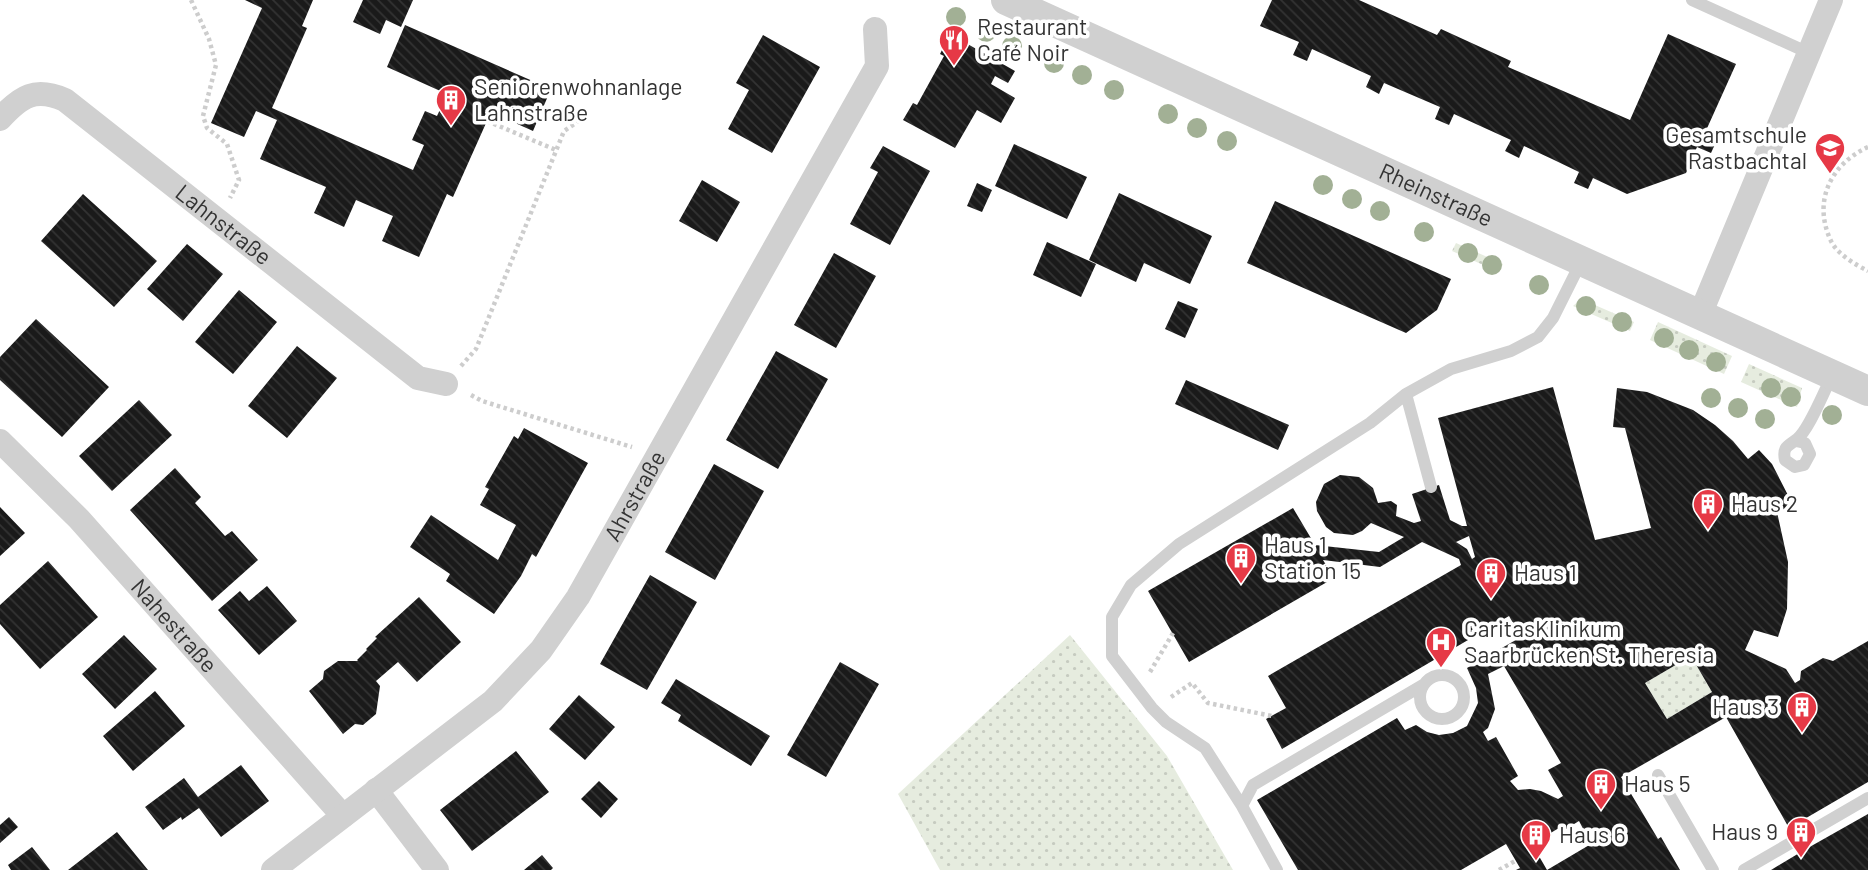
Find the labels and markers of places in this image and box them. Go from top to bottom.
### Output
place label: Restaurant Café Noir [977,12,1087,66]
restaurant icon: Restaurant Café Noir [937,23,971,67]
place label: Seniorenwohnanlage Lahnstraße [474,72,682,126]
building icon: Seniorenwohnanlage Lahnstraße [434,83,468,127]
place label: Gesamtschule Rastbachtal [1665,120,1807,174]
school or university icon: Gesamtschule Rastbachtal [1813,131,1847,175]
building icon: Haus 2 [1691,487,1725,531]
place label: Haus 2 [1731,489,1798,517]
place label: Haus 1 Station 15 [1264,530,1361,584]
building icon: Haus 1 Station 15 [1224,541,1258,585]
building icon: Haus 1 [1474,556,1508,600]
place label: Haus 1 [1514,558,1577,586]
place label: CaritasKlinikum Saarbrücken St. Theresia [1464,614,1714,668]
hospital icon: CaritasKlinikum Saarbrücken St. Theresia [1424,625,1458,669]
building icon: Haus 3 [1785,690,1819,734]
place label: Haus 3 [1712,692,1779,720]
building icon: Haus 5 [1584,767,1618,811]
place label: Haus 5 [1624,769,1691,797]
building icon: Haus 9 [1784,815,1818,859]
place label: Haus 9 [1711,817,1778,845]
building icon: Haus 6 [1519,818,1553,862]
place label: Haus 6 [1559,820,1626,848]

